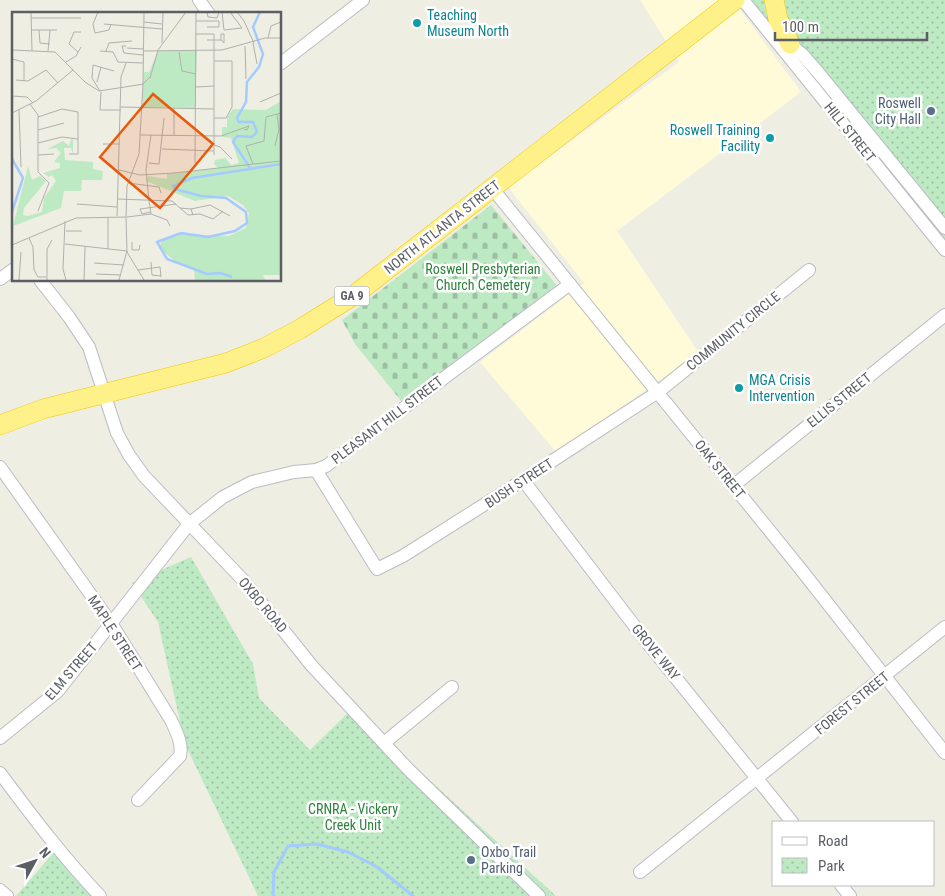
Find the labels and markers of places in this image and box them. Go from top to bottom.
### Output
place label: Teaching Museum North [427,7,509,39]
marker: Teaching Museum North [411,17,423,29]
place label: Roswell City Hall [875,95,921,127]
marker: Roswell City Hall [925,105,937,117]
place label: Roswell Training Facility [670,122,760,154]
marker: Roswell Training Facility [764,132,776,144]
place label: MGA Crisis Intervention [749,372,815,404]
marker: MGA Crisis Intervention [733,382,745,394]
place label: Oxbo Trail Parking [481,844,536,876]
marker: Oxbo Trail Parking [465,854,477,866]

